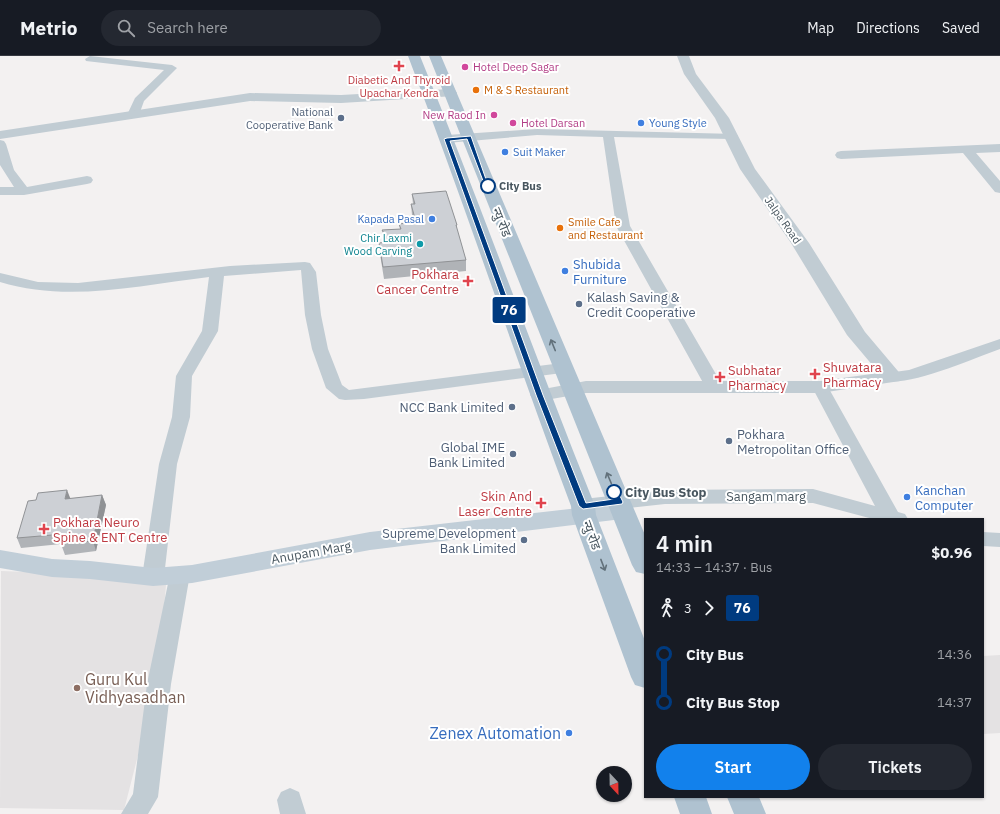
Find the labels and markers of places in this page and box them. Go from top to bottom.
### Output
marker: Diabetic And Thyroid Upachar Kendra [393,60,405,72]
place label: Hotel Deep Sagar [473,60,559,74]
marker: Hotel Deep Sagar [460,62,470,72]
place label: Diabetic And Thyroid Upachar Kendra [348,73,450,100]
place label: M & S Restaurant [484,83,569,97]
marker: M & S Restaurant [471,85,481,95]
place label: National Cooperative Bank [246,105,333,132]
place label: New Raod In [423,108,486,122]
marker: New Raod In [489,110,499,120]
marker: National Cooperative Bank [336,113,346,123]
place label: Hotel Darsan [521,116,585,130]
place label: Young Style [649,116,707,130]
marker: Hotel Darsan [508,118,518,128]
marker: Young Style [636,118,646,128]
place label: Suit Maker [513,145,565,159]
marker: Suit Maker [500,147,510,157]
marker: City Bus [480,178,496,194]
place label: City Bus [499,179,542,193]
place label: Kapada Pasal [358,212,424,226]
marker: Kapada Pasal [427,214,437,224]
place label: Smile Cafe and Restaurant [568,215,643,242]
marker: Smile Cafe and Restaurant [555,223,565,233]
place label: Chir Laxmi Wood Carving [344,231,412,258]
marker: Chir Laxmi Wood Carving [415,239,425,249]
place label: Shubida Furniture [573,256,627,288]
place label: Pokhara Cancer Centre [376,266,459,298]
marker: Shubida Furniture [560,266,570,276]
marker: Pokhara Cancer Centre [462,275,474,287]
place label: Kalash Saving & Credit Cooperative [587,289,696,321]
marker: Kalash Saving & Credit Cooperative [574,299,584,309]
place label: Shuvatara Pharmacy [823,359,882,391]
place label: Subhatar Pharmacy [728,362,787,394]
marker: Shuvatara Pharmacy [810,369,820,379]
marker: Subhatar Pharmacy [715,372,725,382]
place label: NCC Bank Limited [399,399,504,416]
marker: NCC Bank Limited [507,402,517,412]
place label: Pokhara Metropolitan Office [737,426,849,458]
marker: Pokhara Metropolitan Office [724,436,734,446]
place label: Global IME Bank Limited [429,439,505,471]
marker: Global IME Bank Limited [508,449,518,459]
place label: Kanchan Computer [915,482,973,514]
marker: City Bus Stop [606,484,622,500]
place label: City Bus Stop [625,484,707,501]
place label: Skin And Laser Centre [458,488,532,520]
marker: Kanchan Computer [902,492,912,502]
marker: Skin And Laser Centre [535,497,547,509]
place label: Pokhara Neuro Spine & ENT Centre [53,514,167,546]
marker: Pokhara Neuro Spine & ENT Centre [38,523,50,535]
place label: Supreme Development Bank Limited [382,525,516,557]
marker: Supreme Development Bank Limited [519,535,529,545]
place label: Guru Kul Vidhyasadhan [85,669,186,707]
marker: Guru Kul Vidhyasadhan [72,683,82,693]
place label: Zenex Automation [429,723,561,743]
marker: Zenex Automation [564,728,574,738]

